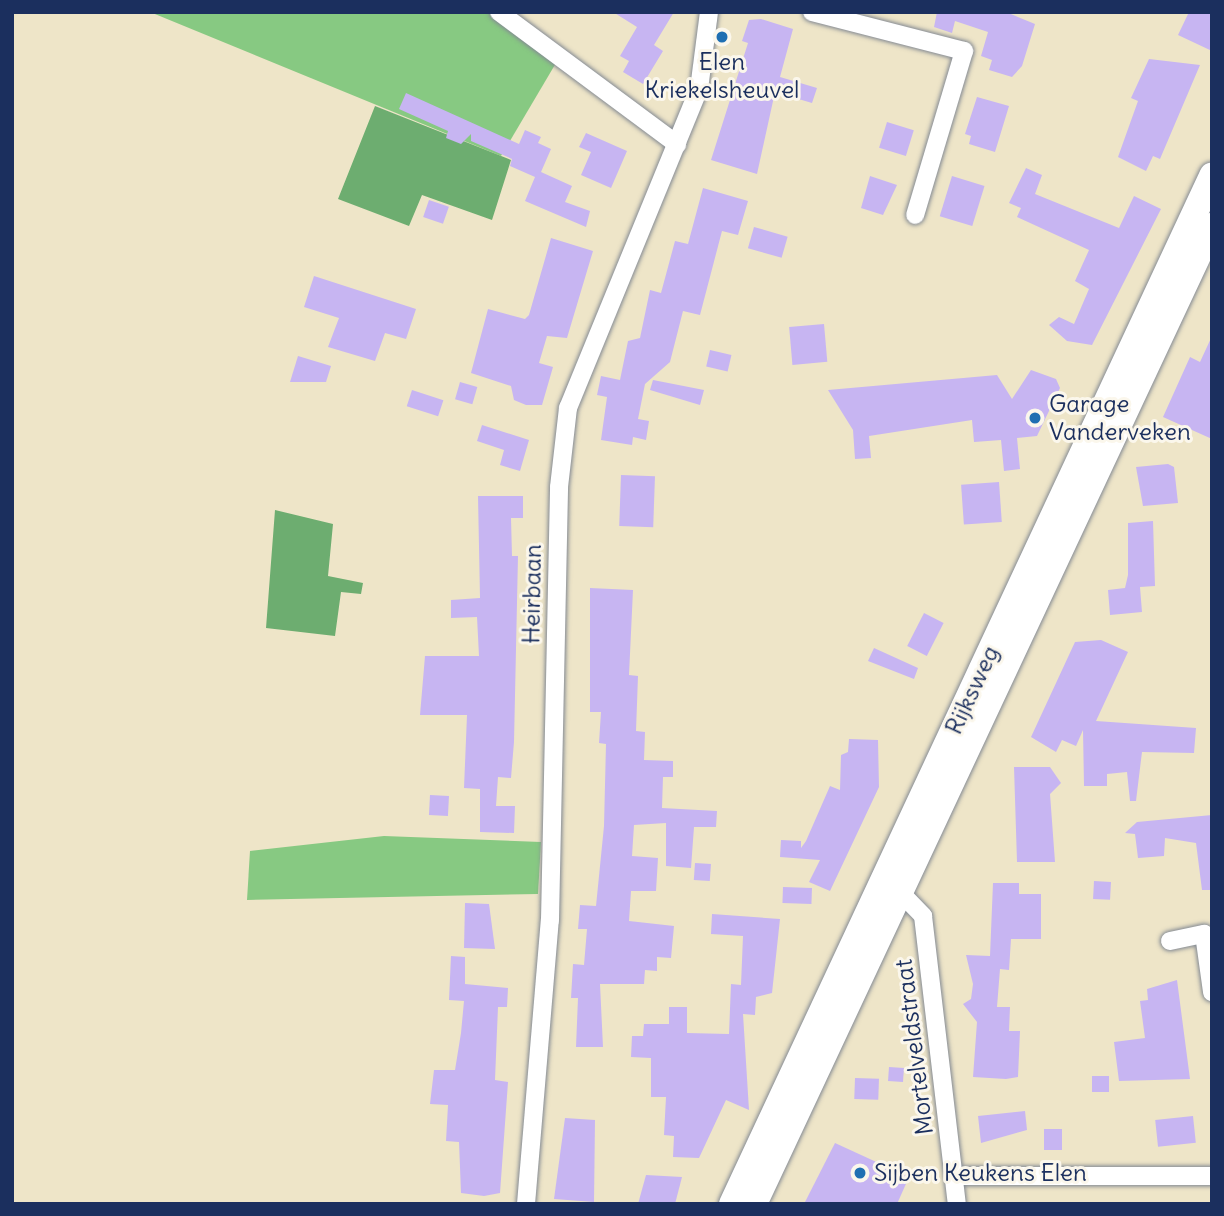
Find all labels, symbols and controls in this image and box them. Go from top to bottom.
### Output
marker: Elen Kriekelsheuvel [714,29,730,45]
place label: Elen Kriekelsheuvel [645,48,799,104]
place label: Garage Vanderveken [1049,390,1191,446]
marker: Garage Vanderveken [1027,410,1043,426]
street label: Heirbaan [517,544,547,644]
street label: Rijksweg [939,641,1005,739]
street label: Mortelveldstraat [889,958,939,1136]
place label: Sijben Keukens Elen [874,1159,1087,1187]
marker: Sijben Keukens Elen [852,1165,868,1181]

